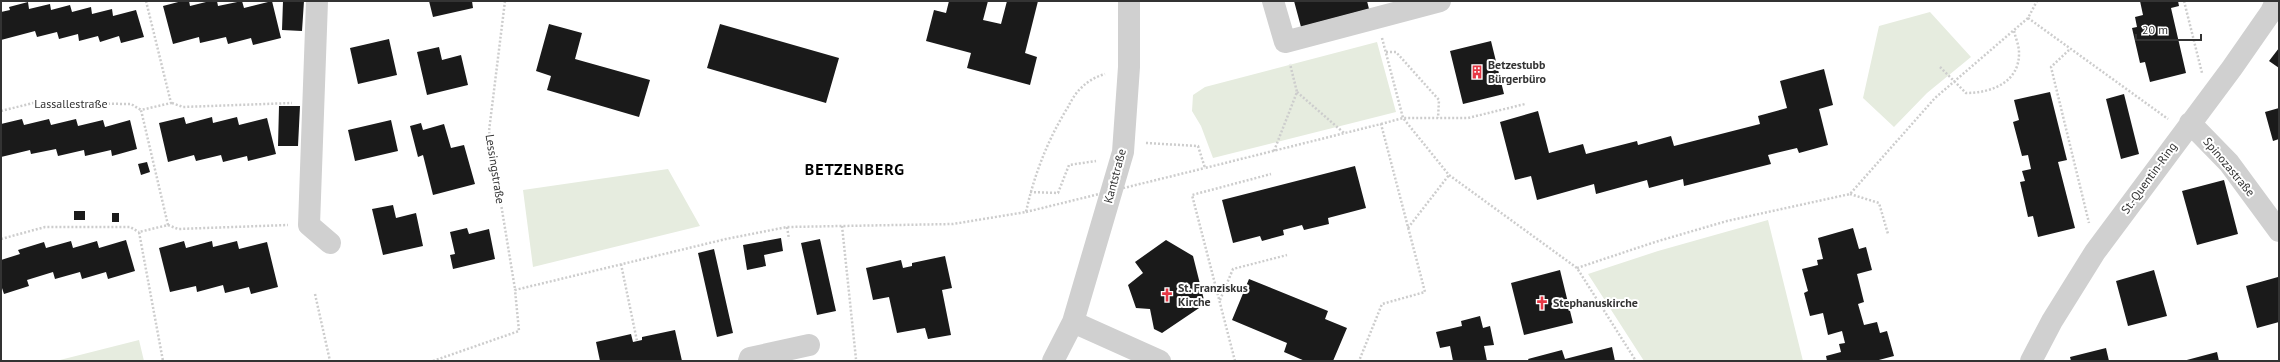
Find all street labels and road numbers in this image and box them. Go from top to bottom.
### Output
street label: Lassallestraße [34,96,108,111]
street label: Lessingstraße [483,133,508,205]
street label: Spinozastraße [2200,134,2258,199]
street label: St.-Quentin-Ring [2118,139,2180,216]
street label: Kantstraße [1100,147,1129,205]

